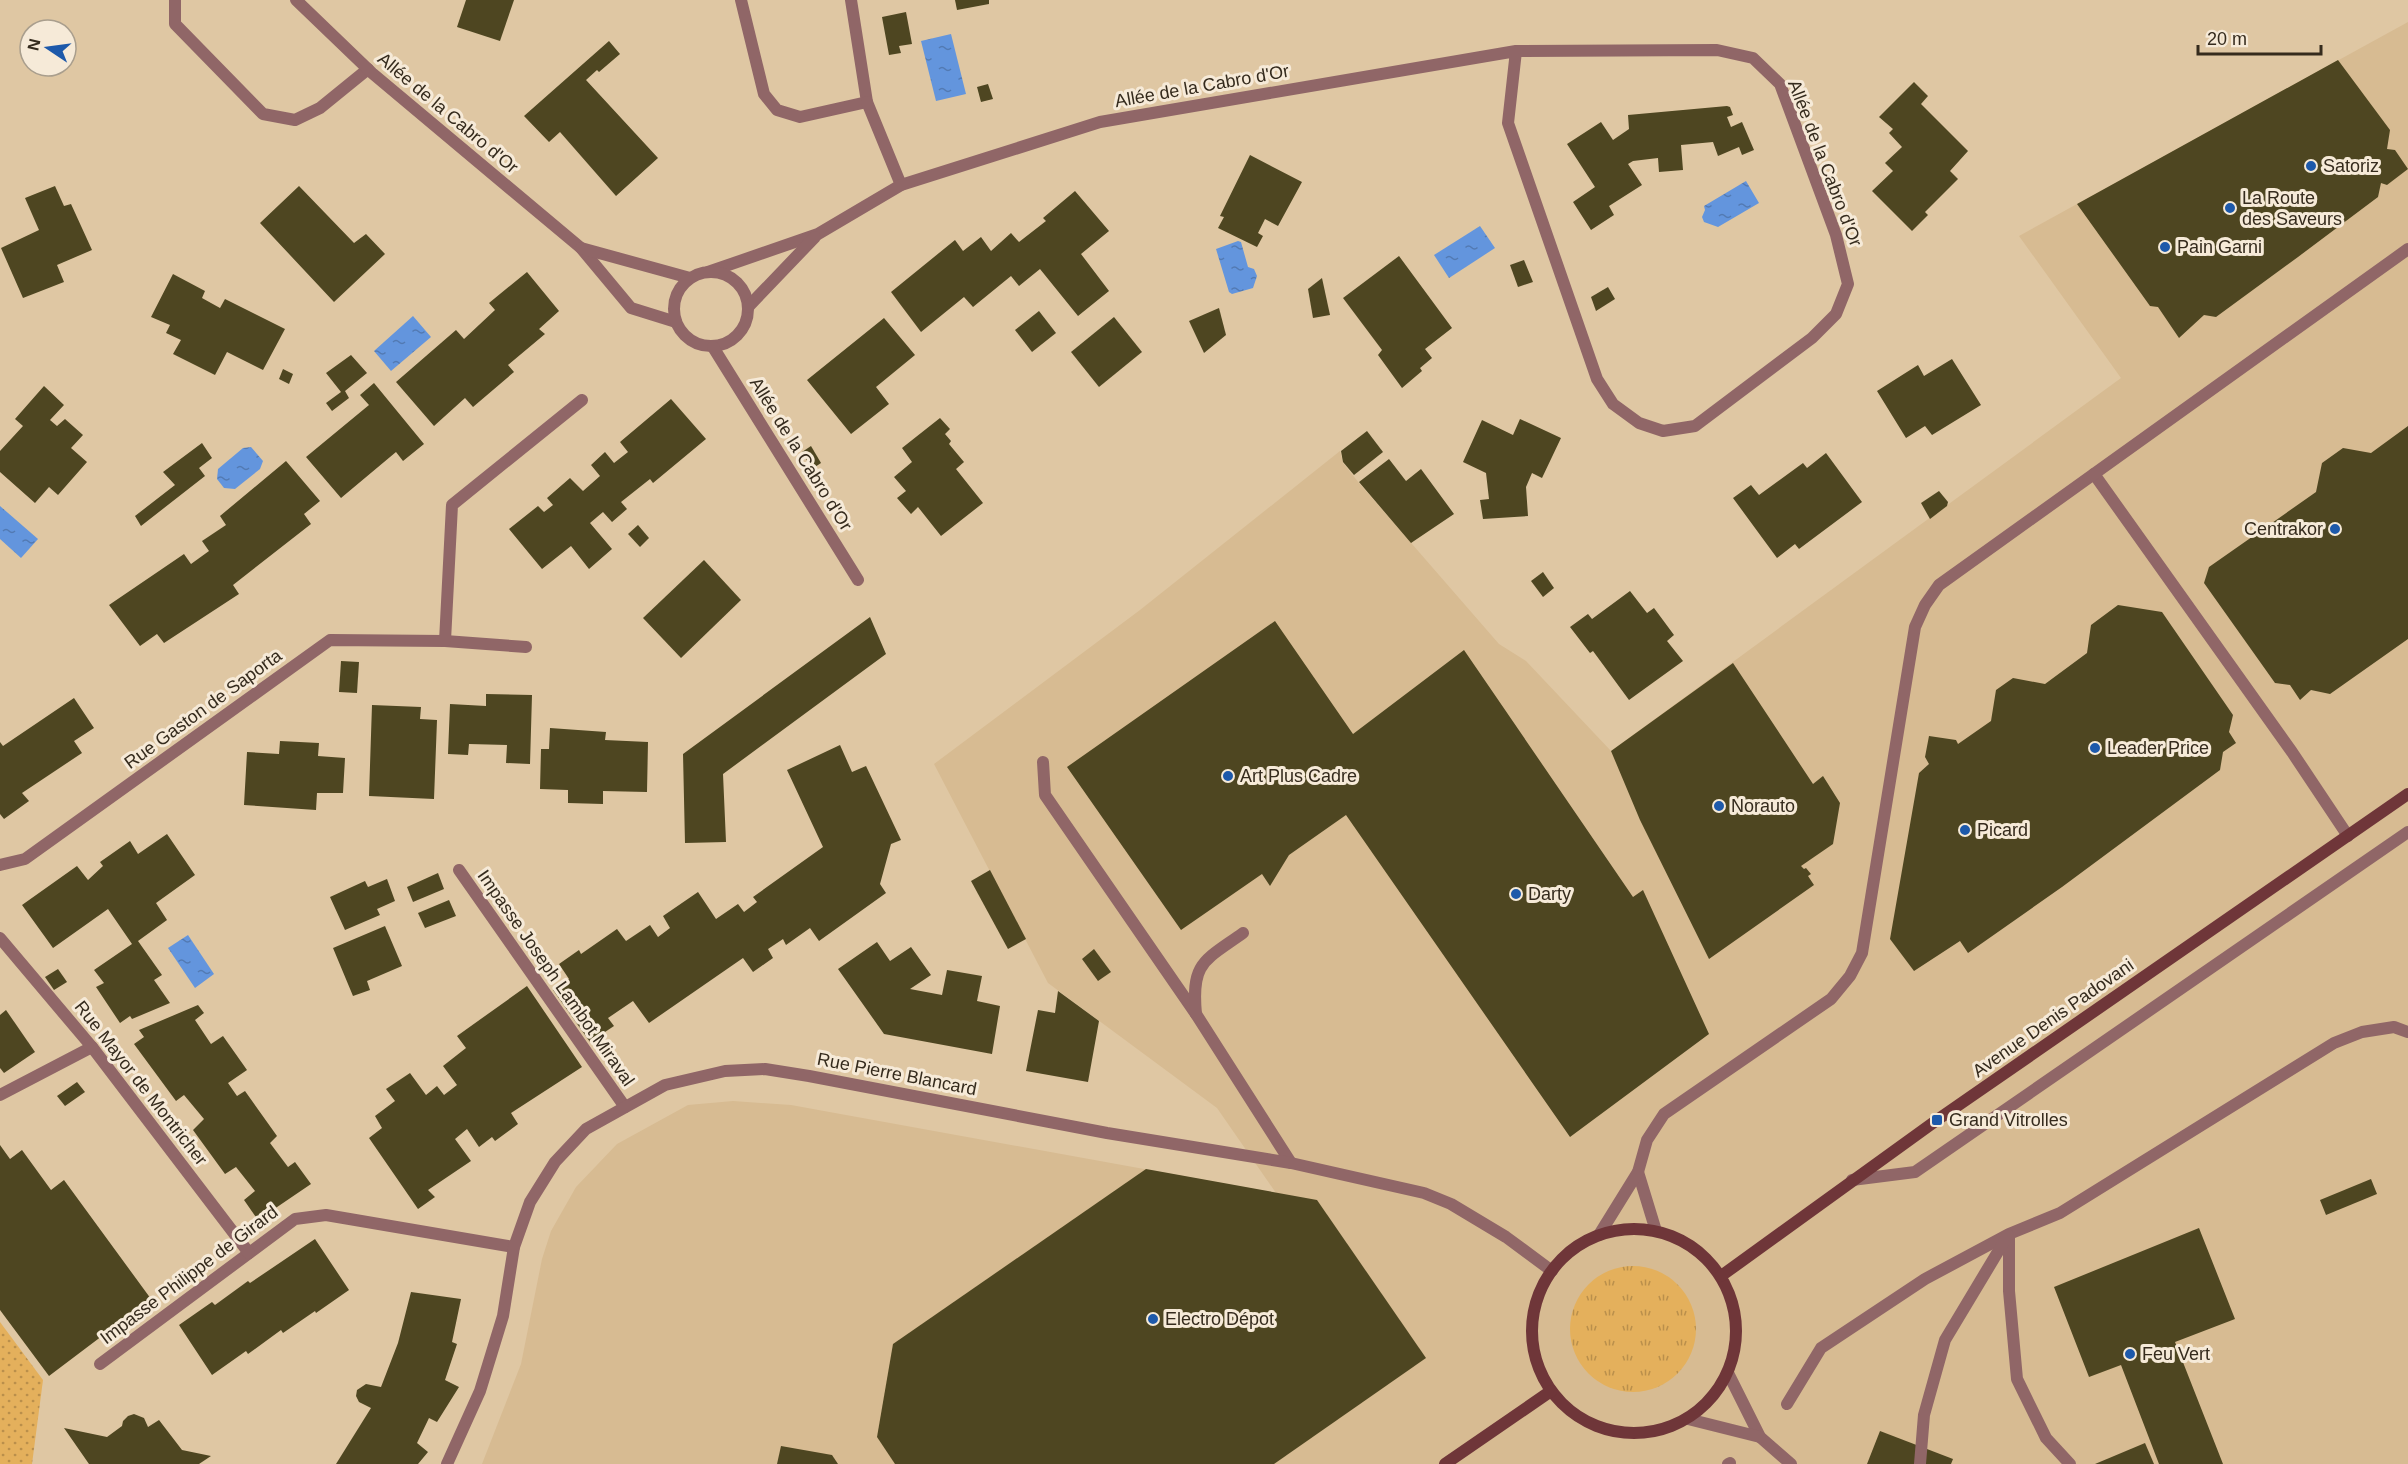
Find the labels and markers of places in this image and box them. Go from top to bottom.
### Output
place label: Satoriz [2323,156,2379,176]
marker: Satoriz [2304,159,2318,173]
place label: La Route des Saveurs [2242,188,2342,229]
marker: La Route des Saveurs [2223,201,2237,215]
place label: Pain Garni [2177,237,2262,257]
marker: Pain Garni [2158,240,2172,254]
place label: Centrakor [2244,519,2323,539]
marker: Centrakor [2328,522,2342,536]
place label: Leader Price [2107,738,2209,758]
marker: Leader Price [2088,741,2102,755]
place label: Art Plus Cadre [1240,766,1357,786]
marker: Art Plus Cadre [1221,769,1235,783]
place label: Norauto [1731,796,1795,816]
marker: Norauto [1712,799,1726,813]
place label: Picard [1977,820,2028,840]
marker: Picard [1958,823,1972,837]
place label: Darty [1528,884,1571,904]
marker: Darty [1509,887,1523,901]
place label: Grand Vitrolles [1949,1110,2068,1130]
marker: Grand Vitrolles [1930,1113,1944,1127]
place label: Electro Dépot [1165,1309,1274,1329]
marker: Electro Dépot [1146,1312,1160,1326]
place label: Feu Vert [2142,1344,2210,1364]
marker: Feu Vert [2123,1347,2137,1361]

